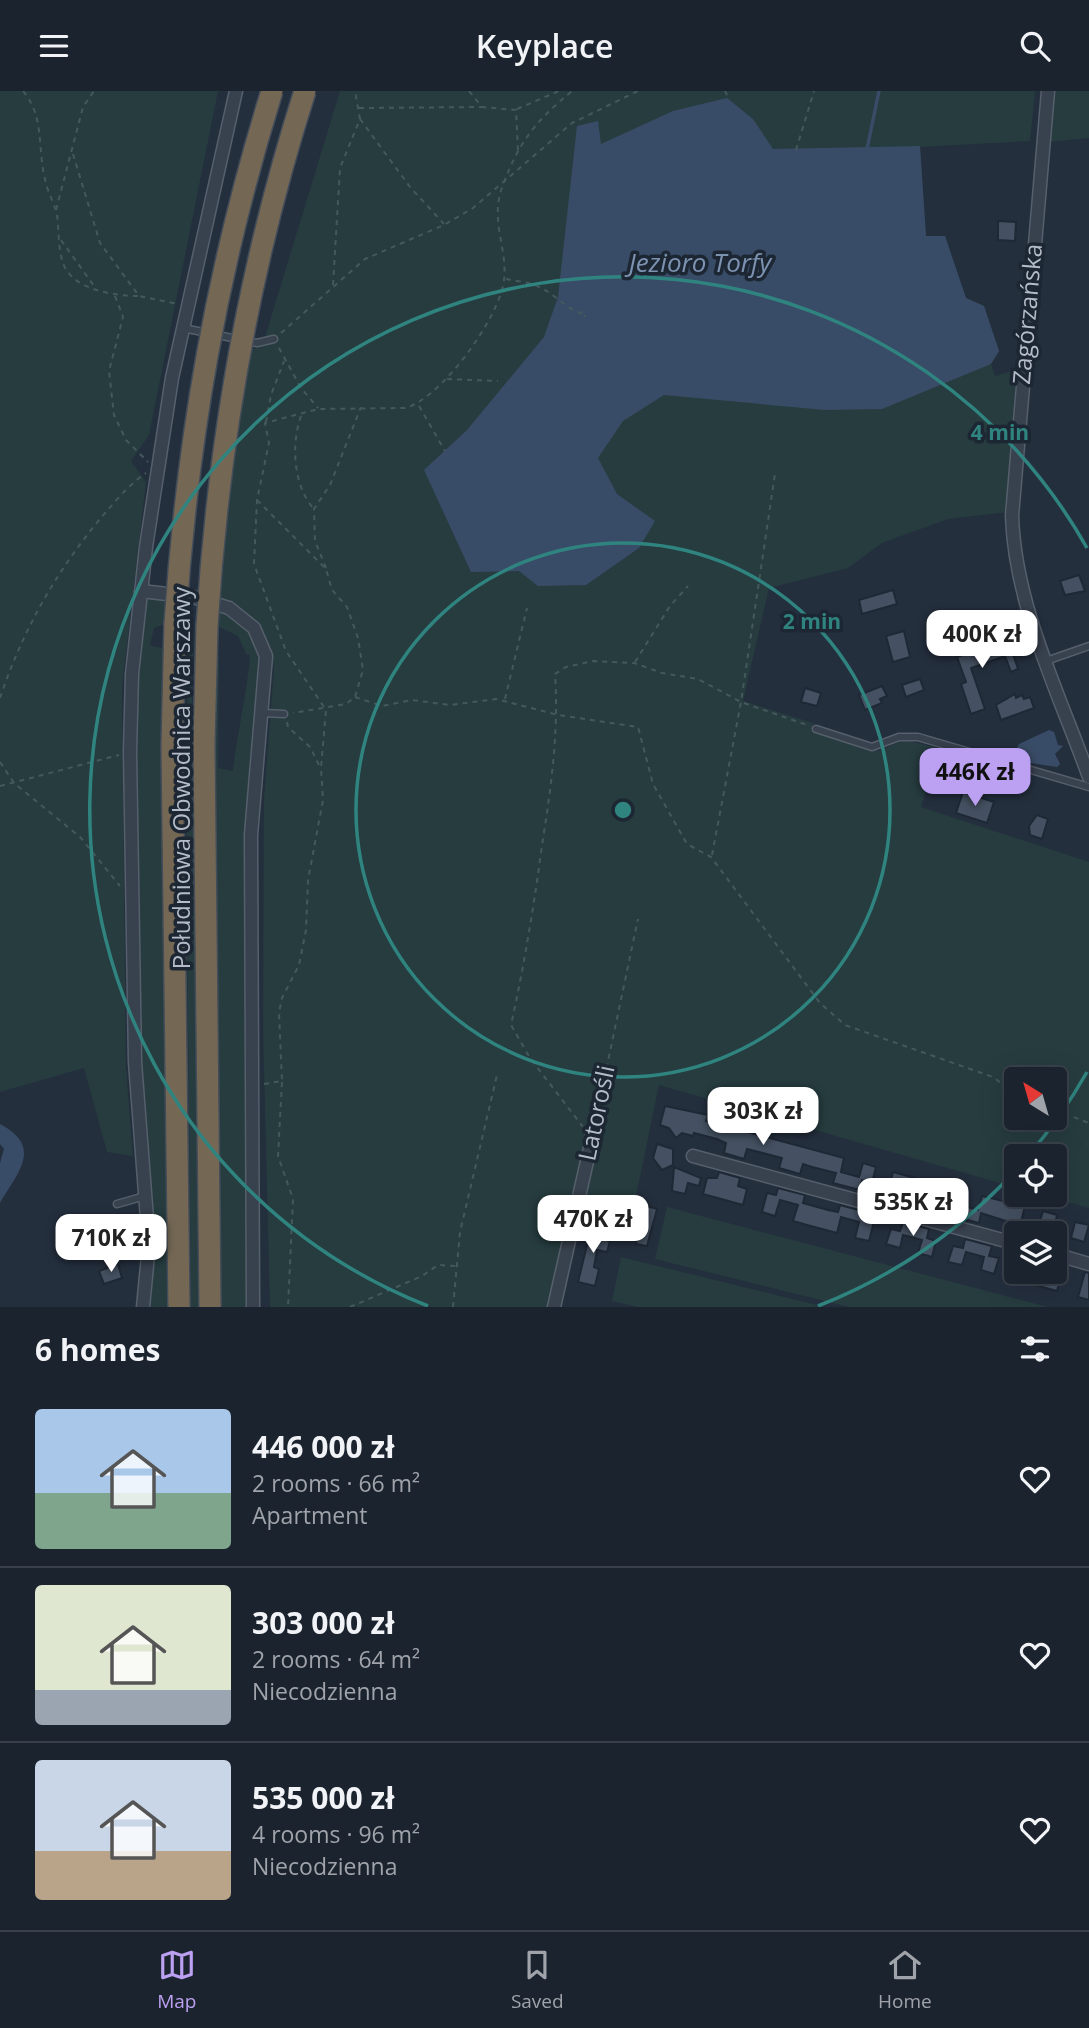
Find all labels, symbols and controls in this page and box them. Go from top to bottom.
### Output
text: Keyplace [476,24,613,67]
icon: menu [35,27,73,65]
icon: search [1016,27,1054,65]
street label: Zagórzańska [1004,242,1049,386]
water label: Jezioro Torfy [624,244,773,280]
text: 4 min [971,418,1029,446]
street label: Południowa Obwodnica Warszawy [164,586,197,969]
text: 2 min [783,607,841,635]
pin: 400K zł [917,611,1047,670]
text: 400K zł [943,617,1021,649]
pin: 446K zł [910,749,1040,808]
text: 446K zł [936,755,1014,787]
centre of rings [611,798,635,822]
street label: Latorośli [569,1062,622,1163]
north arrow [1004,1067,1068,1131]
map controls [1004,1067,1067,1284]
pin: 303K zł [698,1087,828,1147]
text: 303K zł [724,1094,802,1126]
button: locate [1004,1144,1067,1207]
pin: 535K zł [848,1179,978,1238]
text: 535K zł [874,1185,952,1217]
pin: 470K zł [528,1195,658,1255]
text: 470K zł [554,1202,632,1234]
pin: 710K zł [46,1215,176,1274]
text: 710K zł [72,1221,150,1253]
button: layers [1004,1221,1067,1284]
text: 6 homes [35,1329,160,1370]
icon: filters [1016,1330,1054,1368]
text: 446 000 zł [252,1426,394,1467]
icon: home [91,1437,175,1521]
icon: heart [1016,1460,1054,1498]
text: 2 rooms · 66 m² [252,1467,420,1499]
text: Apartment [252,1499,368,1531]
text: 303 000 zł [252,1602,394,1643]
icon: home [91,1613,175,1697]
icon: heart [1016,1636,1054,1674]
text: 2 rooms · 64 m² [252,1643,420,1675]
text: Niecodzienna [252,1675,397,1707]
text: 535 000 zł [252,1777,394,1818]
icon: home [91,1788,175,1872]
icon: heart [1016,1811,1054,1849]
text: 4 rooms · 96 m² [252,1818,420,1850]
text: Niecodzienna [252,1850,397,1882]
tab: Map [157,1946,196,2014]
tab: Saved [511,1946,564,2014]
tab: Home [878,1946,932,2014]

